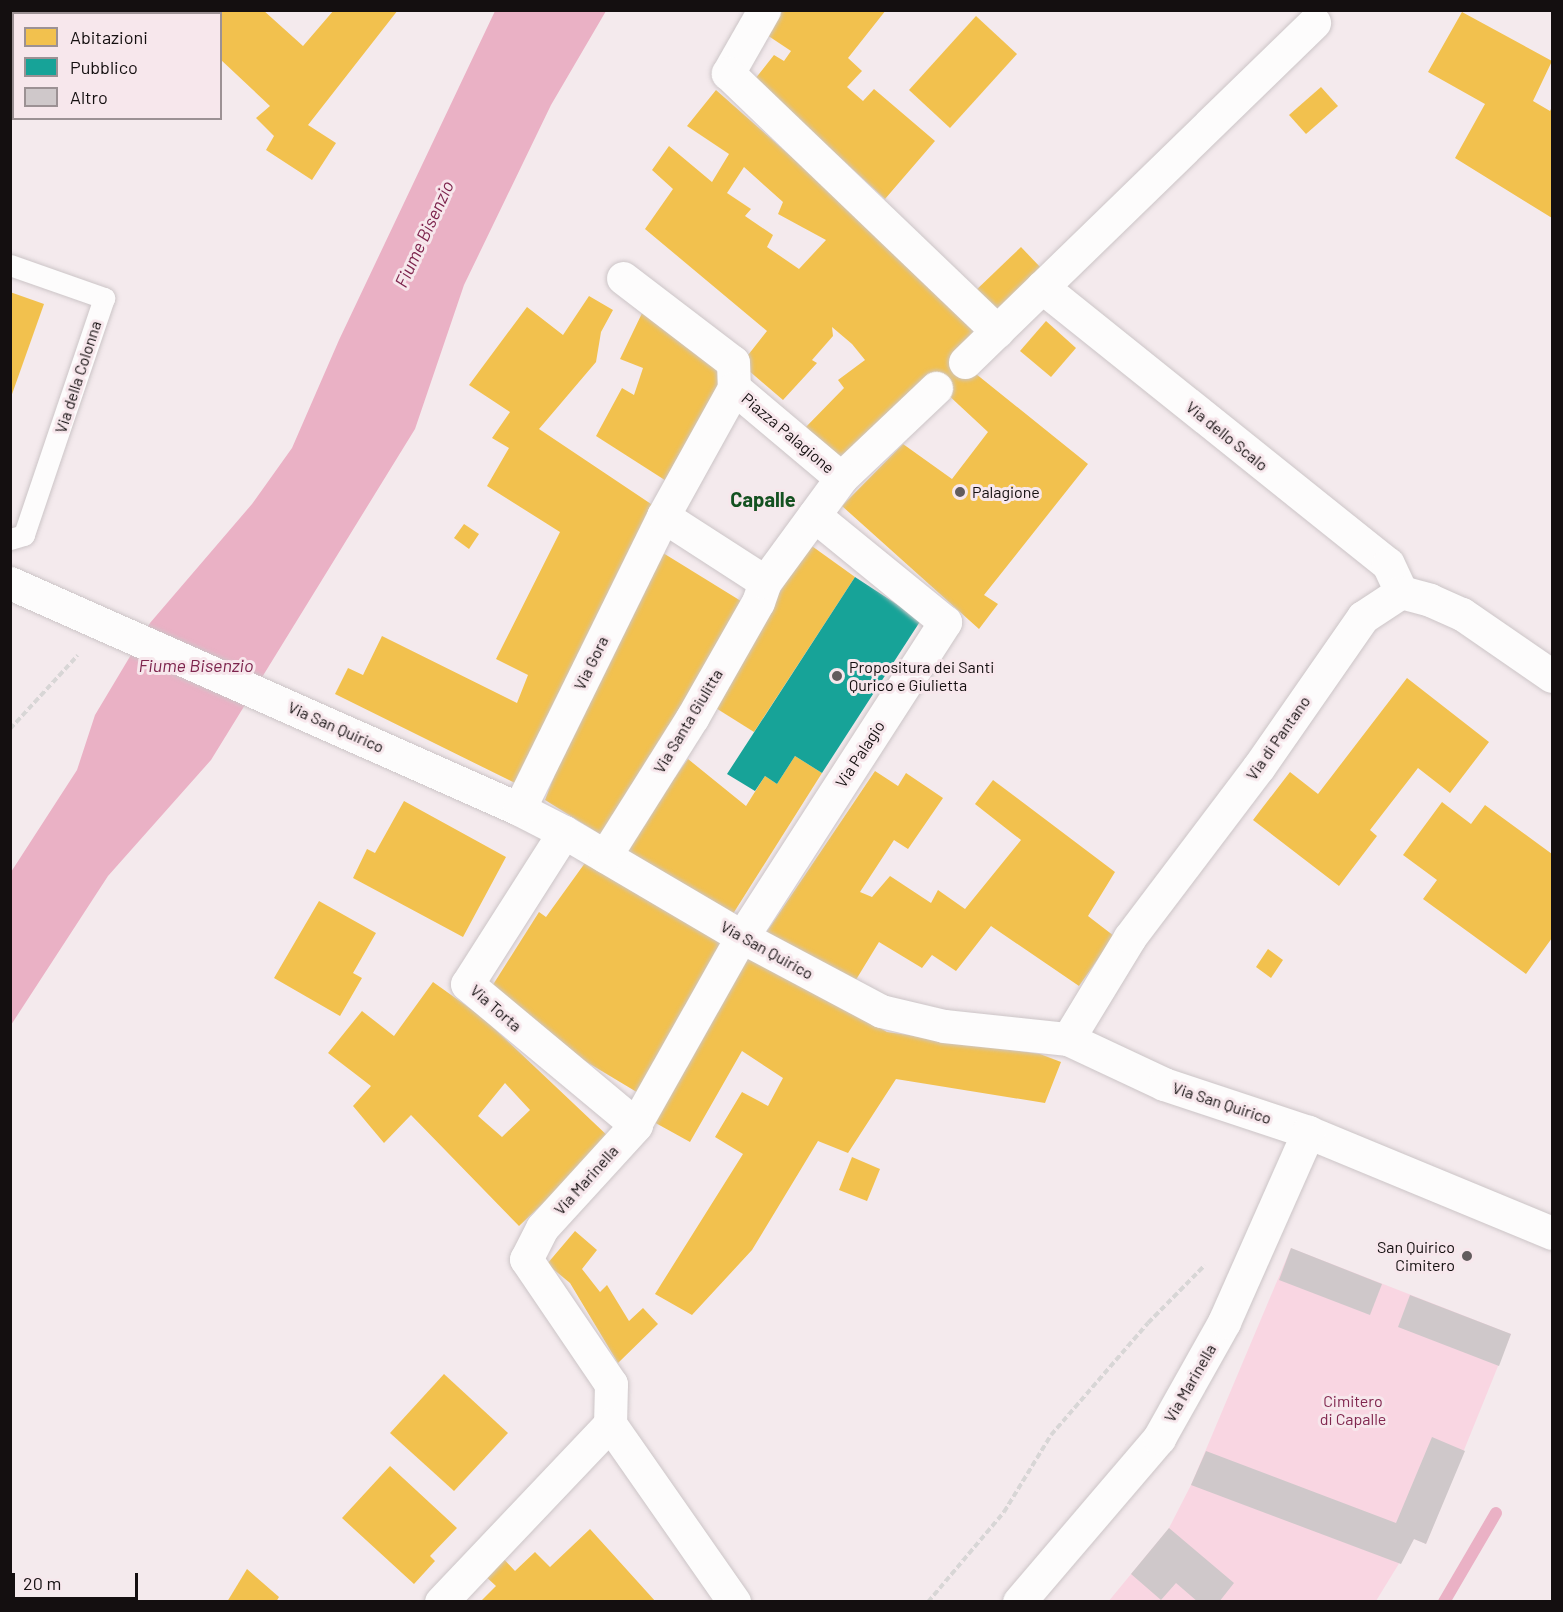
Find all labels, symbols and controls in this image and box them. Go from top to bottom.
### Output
legend [12,12,222,120]
text: Abitazioni [70,26,148,48]
text: Pubblico [70,56,138,78]
text: Altro [70,86,108,108]
water label: Fiume Bisenzio [390,177,458,291]
street label: Via della Colonna [51,318,105,436]
street label: Piazza Palagione [738,389,838,477]
street label: Via dello Scalo [1182,397,1272,475]
place label: Palagione [972,482,1040,502]
marker: Palagione [953,485,967,499]
district label: Capalle [730,487,796,511]
street label: Via Gora [570,633,612,693]
water label: Fiume Bisenzio [138,654,254,676]
place label: Propositura dei Santi Qurico e Giulietta [849,657,994,695]
street label: Via Santa Giulitta [649,665,727,777]
marker: Propositura dei Santi Qurico e Giulietta [830,669,844,683]
street label: Via di Pantano [1242,692,1314,784]
street label: Via San Quirico [285,697,387,757]
street label: Via Palagio [831,717,889,791]
street label: Via San Quirico [717,917,817,983]
street label: Via Torta [466,981,526,1035]
street label: Via San Quirico [1170,1078,1274,1128]
street label: Via Marinella [550,1141,622,1219]
place label: San Quirico Cimitero [1377,1237,1455,1275]
marker: San Quirico Cimitero [1460,1249,1474,1263]
street label: Via Marinella [1160,1341,1220,1425]
park label: Cimitero di Capalle [1320,1391,1386,1429]
scale bar [15,1561,141,1599]
text: 20 m [23,1572,61,1594]

